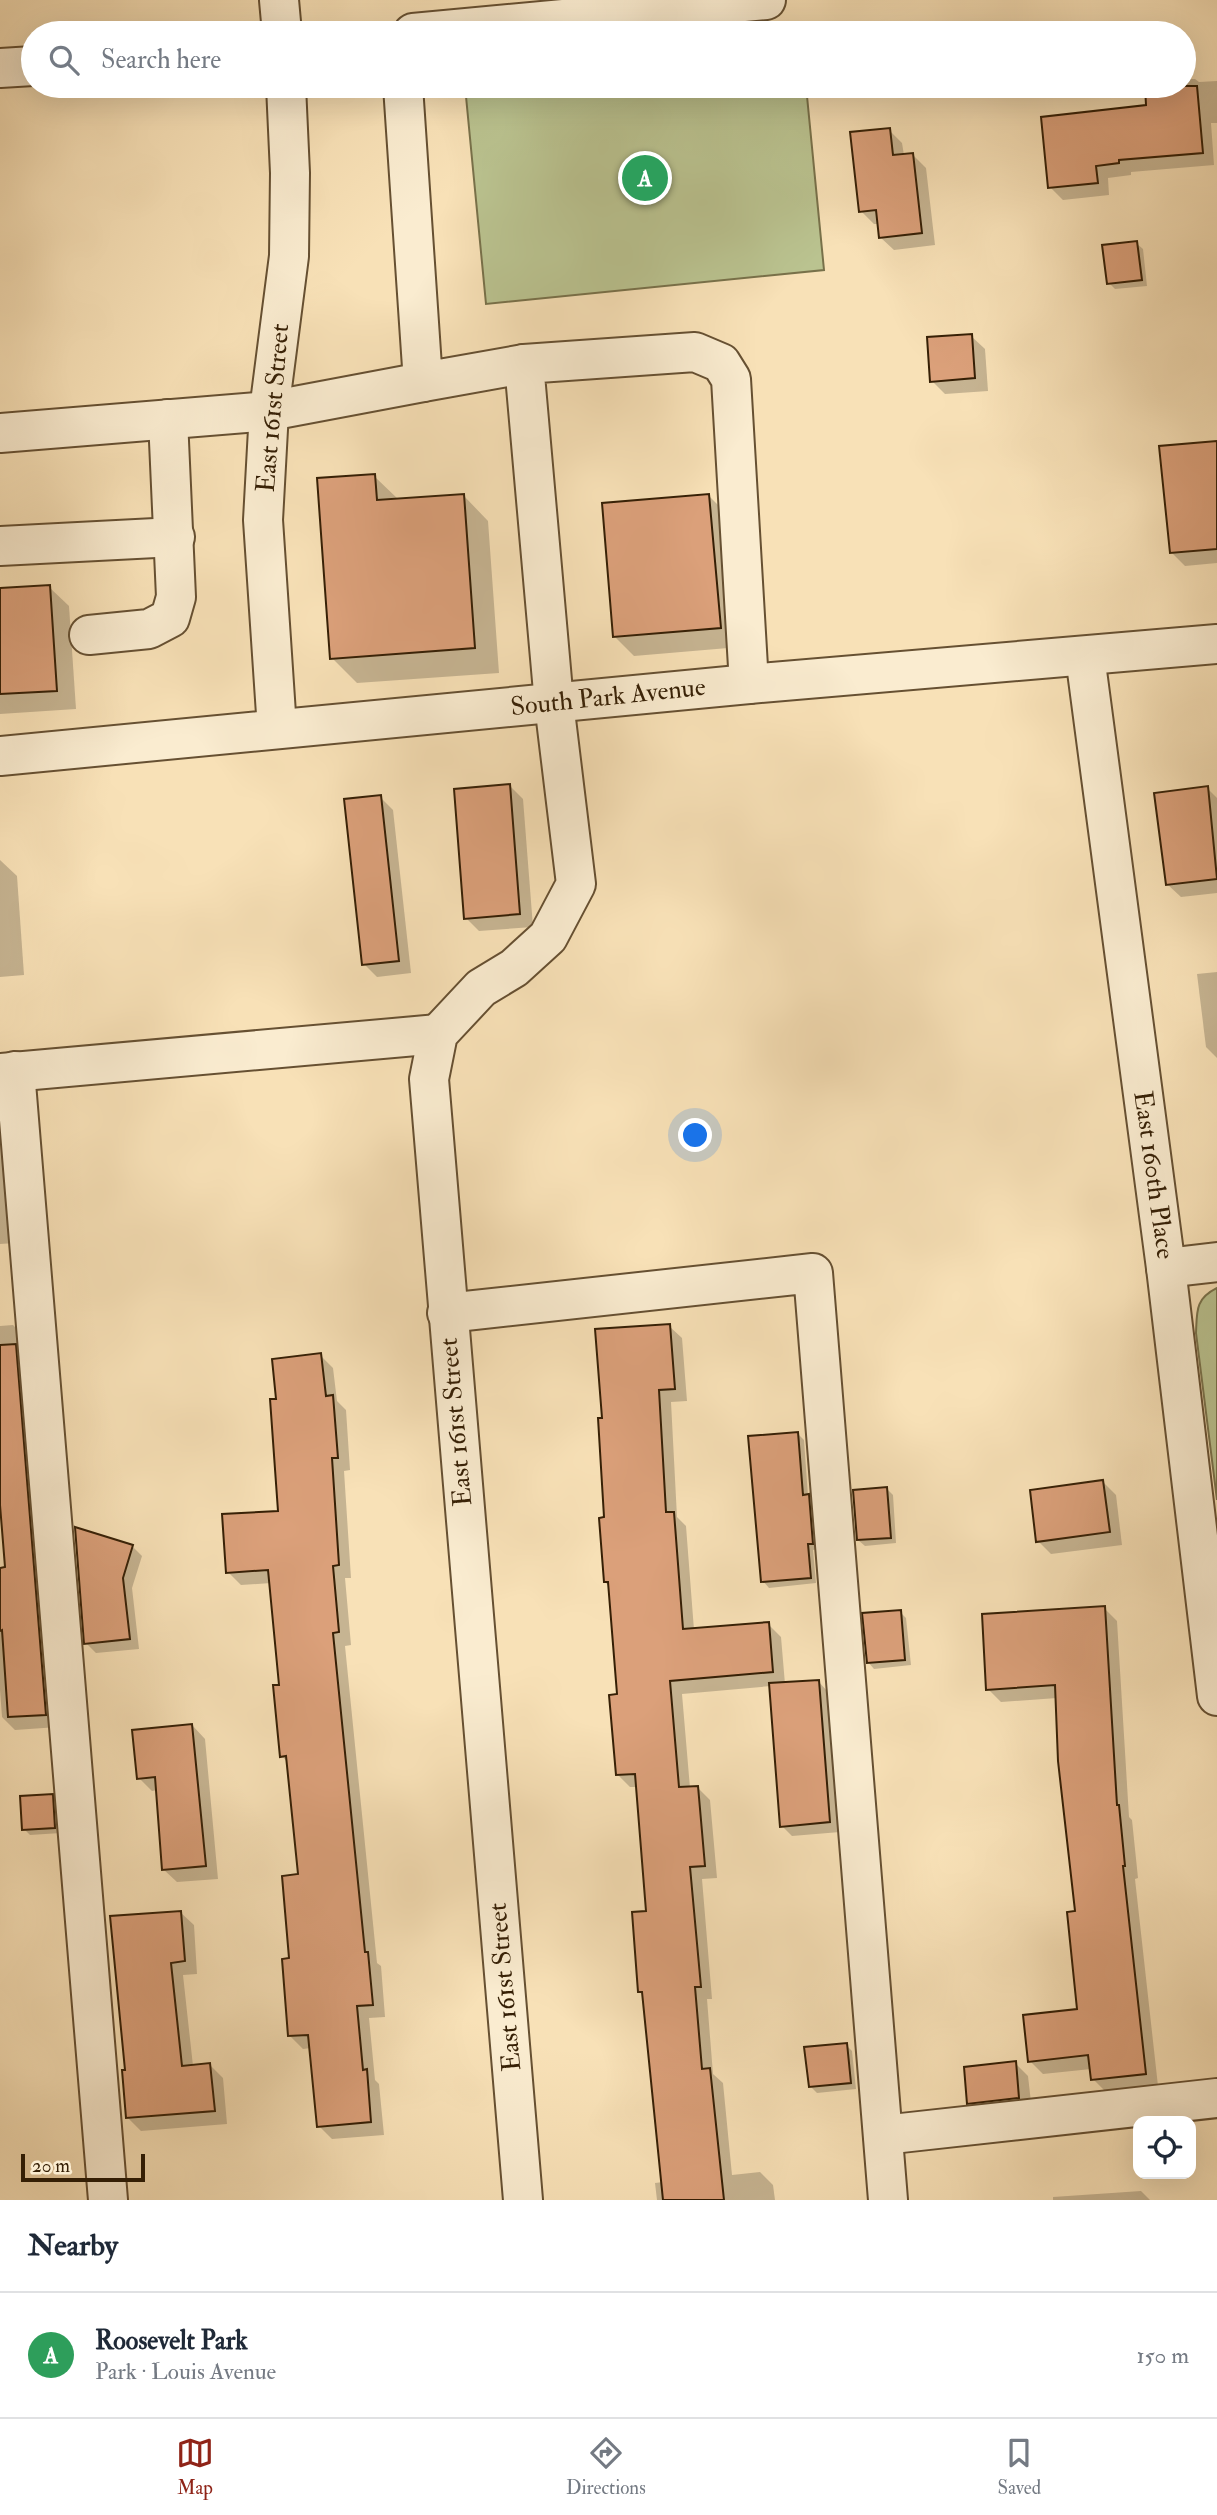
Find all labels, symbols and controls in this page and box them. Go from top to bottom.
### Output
search box [21,21,1196,98]
icon: search [45,41,83,79]
text: Search here [101,44,221,76]
pin: A [622,152,668,204]
street label: East 161st Street [250,322,296,494]
street label: South Park Avenue [509,671,707,723]
street label: East 160th Place [1126,1089,1182,1261]
your location [678,1118,712,1152]
street label: East 161st Street [433,1336,479,1508]
street label: East 161st Street [482,1901,528,2073]
map controls [1133,2116,1196,2179]
button: locate [1133,2116,1196,2179]
scale bar [21,2151,145,2183]
text: 20 m [32,2154,70,2178]
text: Nearby [28,2227,118,2264]
text: Roosevelt Park [95,2325,248,2357]
text: A [44,2341,58,2370]
text: 150 m [1136,2341,1189,2370]
text: Park · Louis Avenue [95,2357,276,2386]
tab: Map [176,2434,214,2500]
tab: Directions [566,2434,646,2500]
tab: Saved [998,2434,1041,2500]

